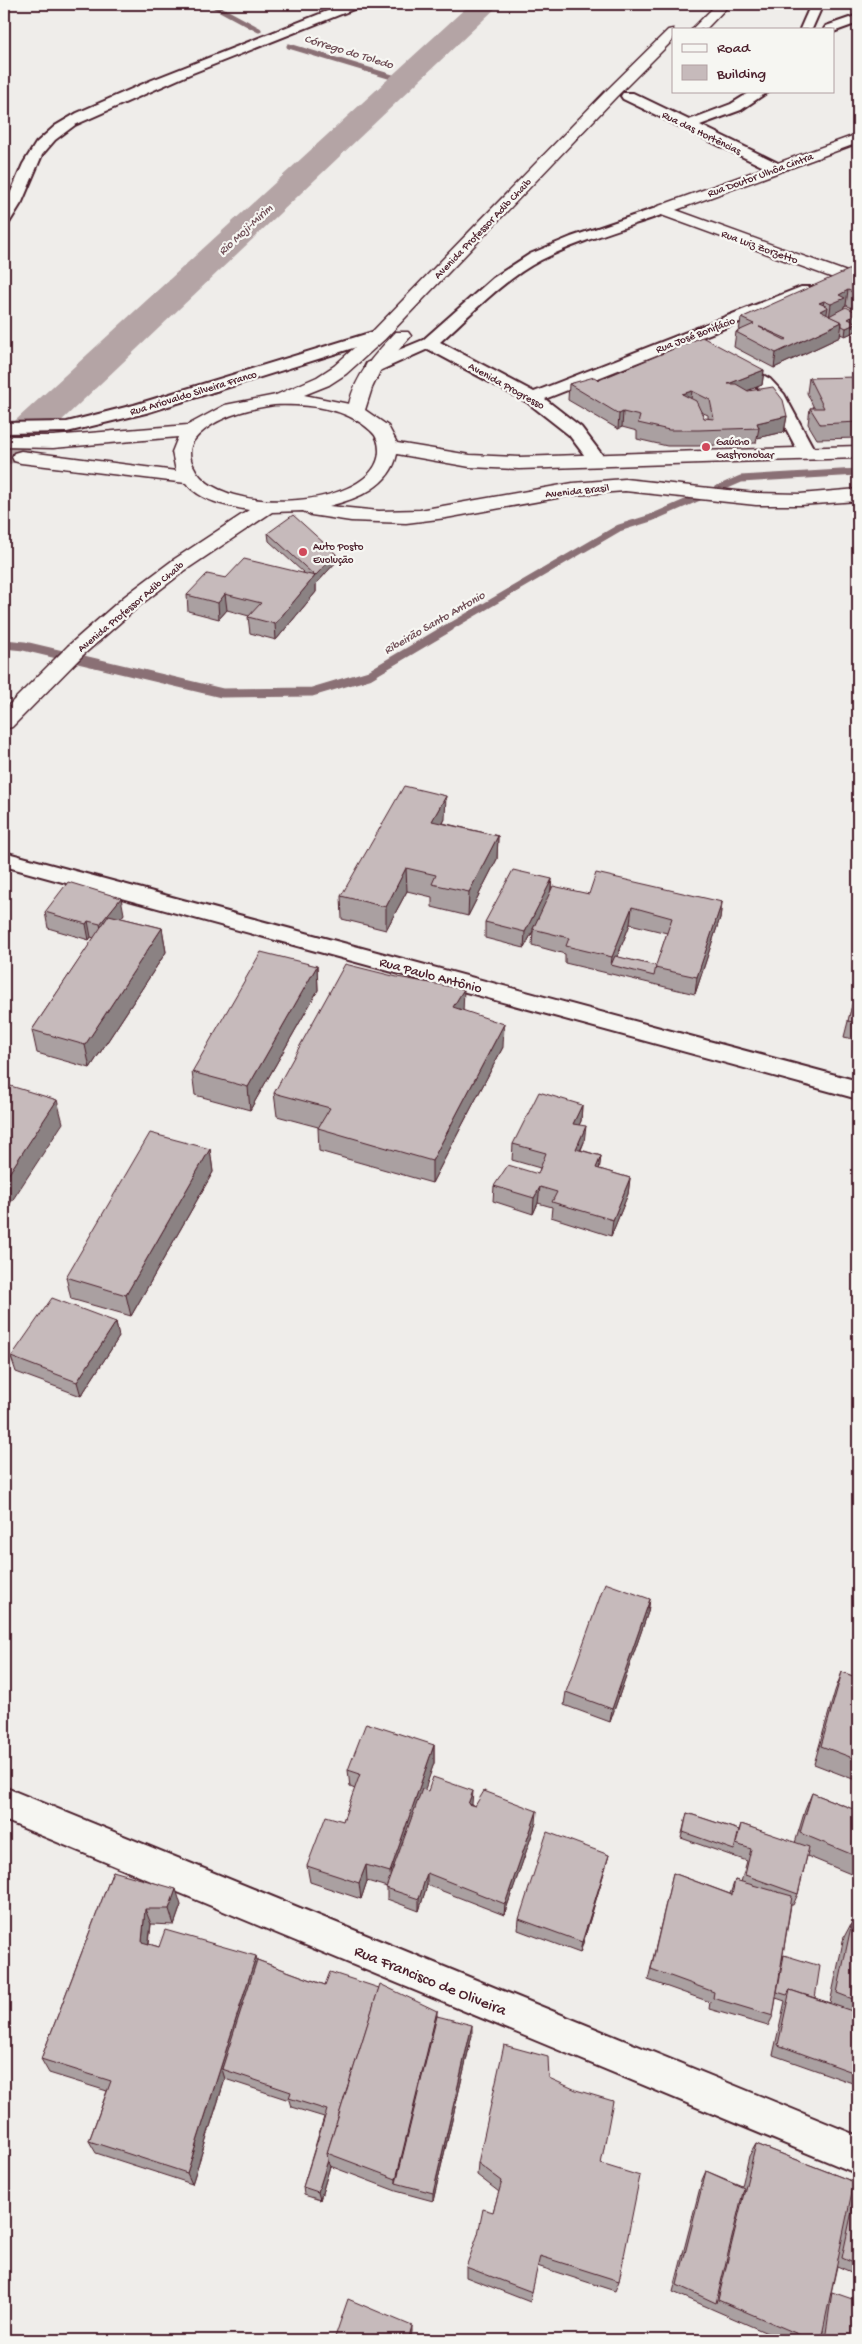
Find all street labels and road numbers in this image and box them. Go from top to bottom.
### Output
street label: Rua das Hortências [660,109,743,159]
street label: Rua Doutor Ulhôa Cintra [706,151,816,201]
street label: Avenida Professor Adib Chaib [432,176,535,282]
street label: Rua Luiz Zorzetto [719,228,800,267]
street label: Rua José Bonifácio [654,314,737,356]
street label: Avenida Progresso [466,361,546,413]
street label: Rua Ariovaldo Silveira Franco [129,369,259,419]
street label: Avenida Brasil [545,483,610,501]
street label: Avenida Professor Adib Chaib [75,559,187,655]
street label: Rua Paulo Antônio [377,955,484,998]
street label: Rua Francisco de Oliveira [351,1943,510,2022]

